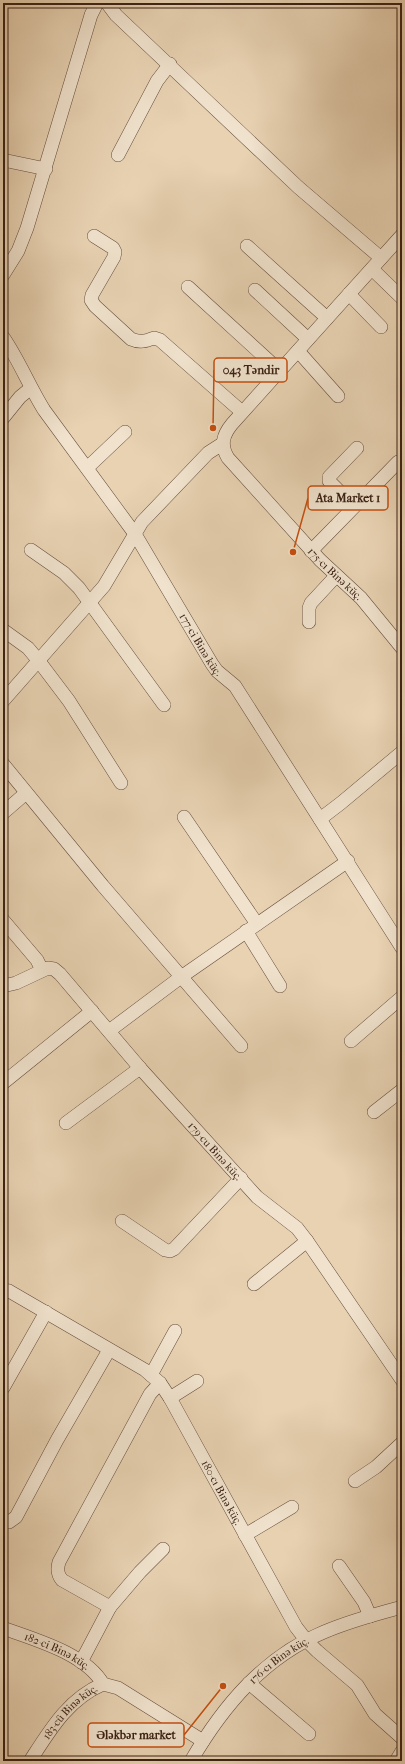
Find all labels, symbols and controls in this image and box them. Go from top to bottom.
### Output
callout: 043 Təndir [214,358,287,382]
text: 043 Təndir [223,363,280,378]
callout: Ata Market 1 [308,486,388,510]
text: Ata Market 1 [315,491,380,505]
street label: 175-cı Binə küç. [305,545,365,603]
street label: 177-ci Binə küç. [176,611,224,679]
street label: 179-cu Binə küç. [185,1119,245,1183]
street label: 180-cı Binə küç. [199,1458,245,1527]
street label: 182-ci Binə küç. [23,1630,93,1673]
street label: 176-cı Binə küç. [246,1634,311,1687]
street label: 183-cü Binə küç. [40,1682,100,1742]
callout: Ələkbər market [88,1723,184,1747]
text: Ələkbər market [96,1728,177,1742]

